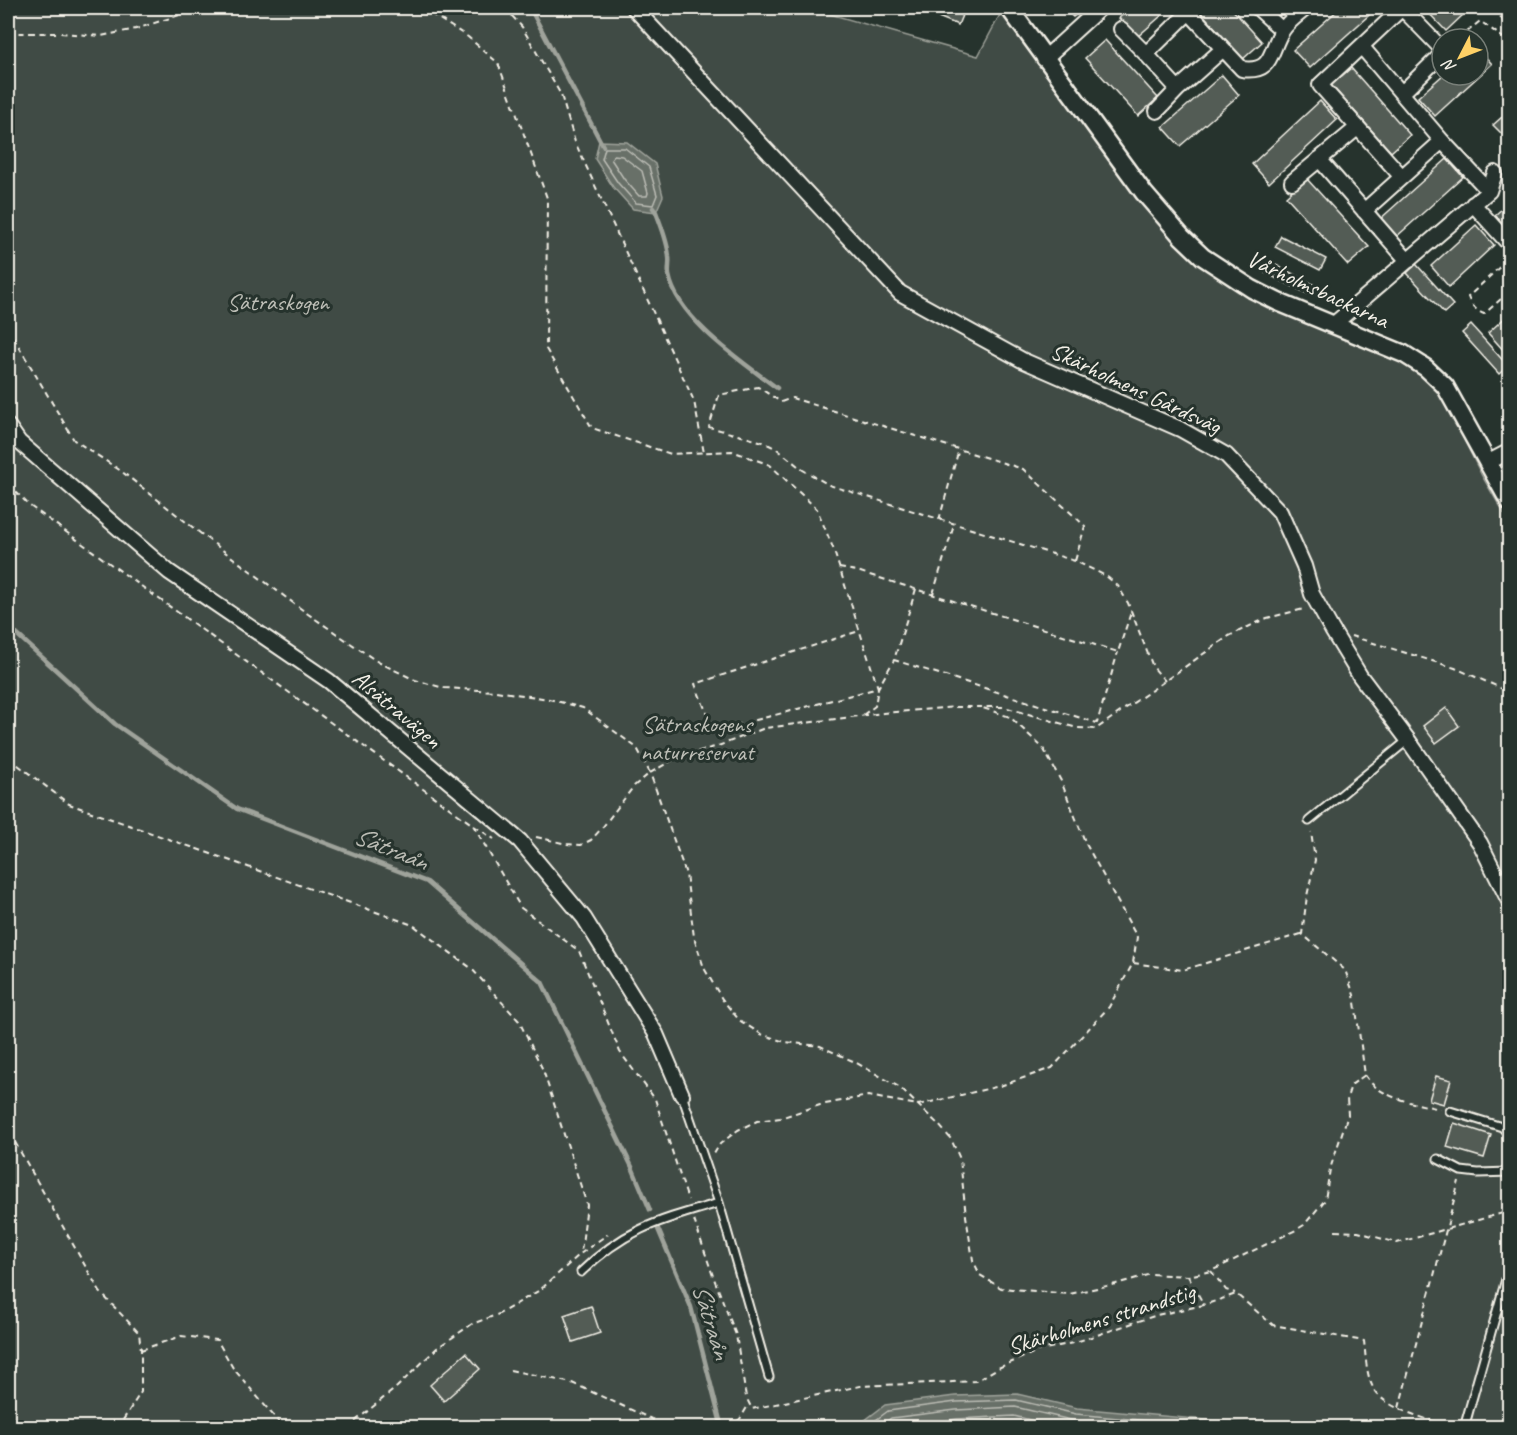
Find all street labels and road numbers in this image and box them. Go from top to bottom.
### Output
street label: Vårholmsbackarna [1242,243,1395,336]
street label: Skärholmens Gårdsväg [1046,335,1227,441]
street label: Alsätravägen [346,663,448,755]
street label: Skärholmens strandstig [1004,1276,1200,1362]

